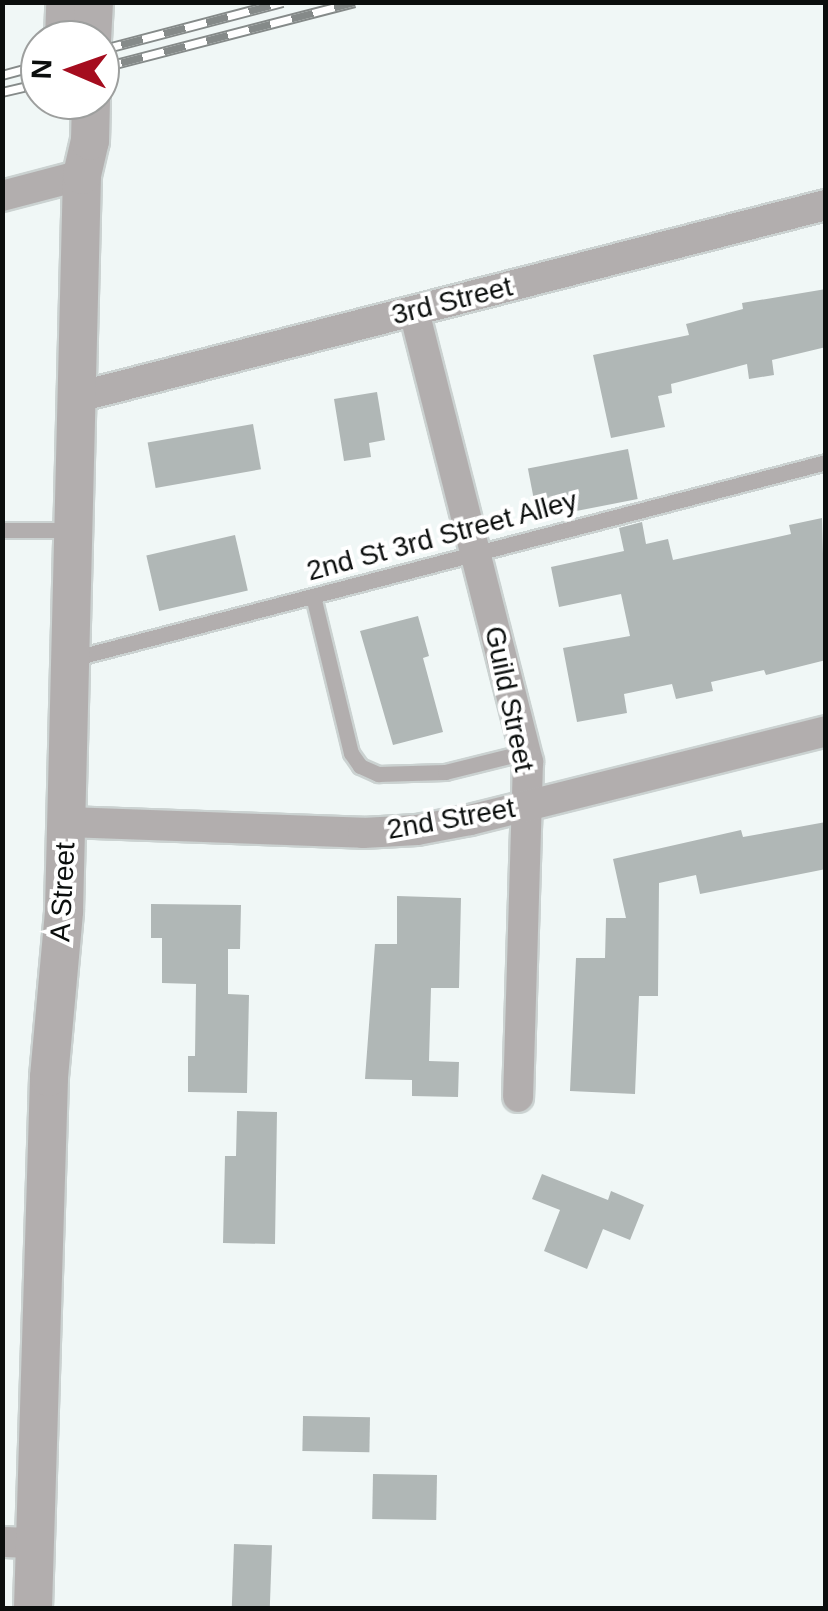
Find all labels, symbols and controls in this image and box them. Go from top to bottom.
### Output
north arrow [20,20,120,120]
text: N [26,58,57,80]
street label: 3rd Street [388,270,516,332]
street label: 2nd St 3rd Street Alley [302,484,582,588]
street label: Guild Street [477,623,541,775]
street label: 2nd Street [384,791,518,847]
street label: A Street [44,841,82,943]

